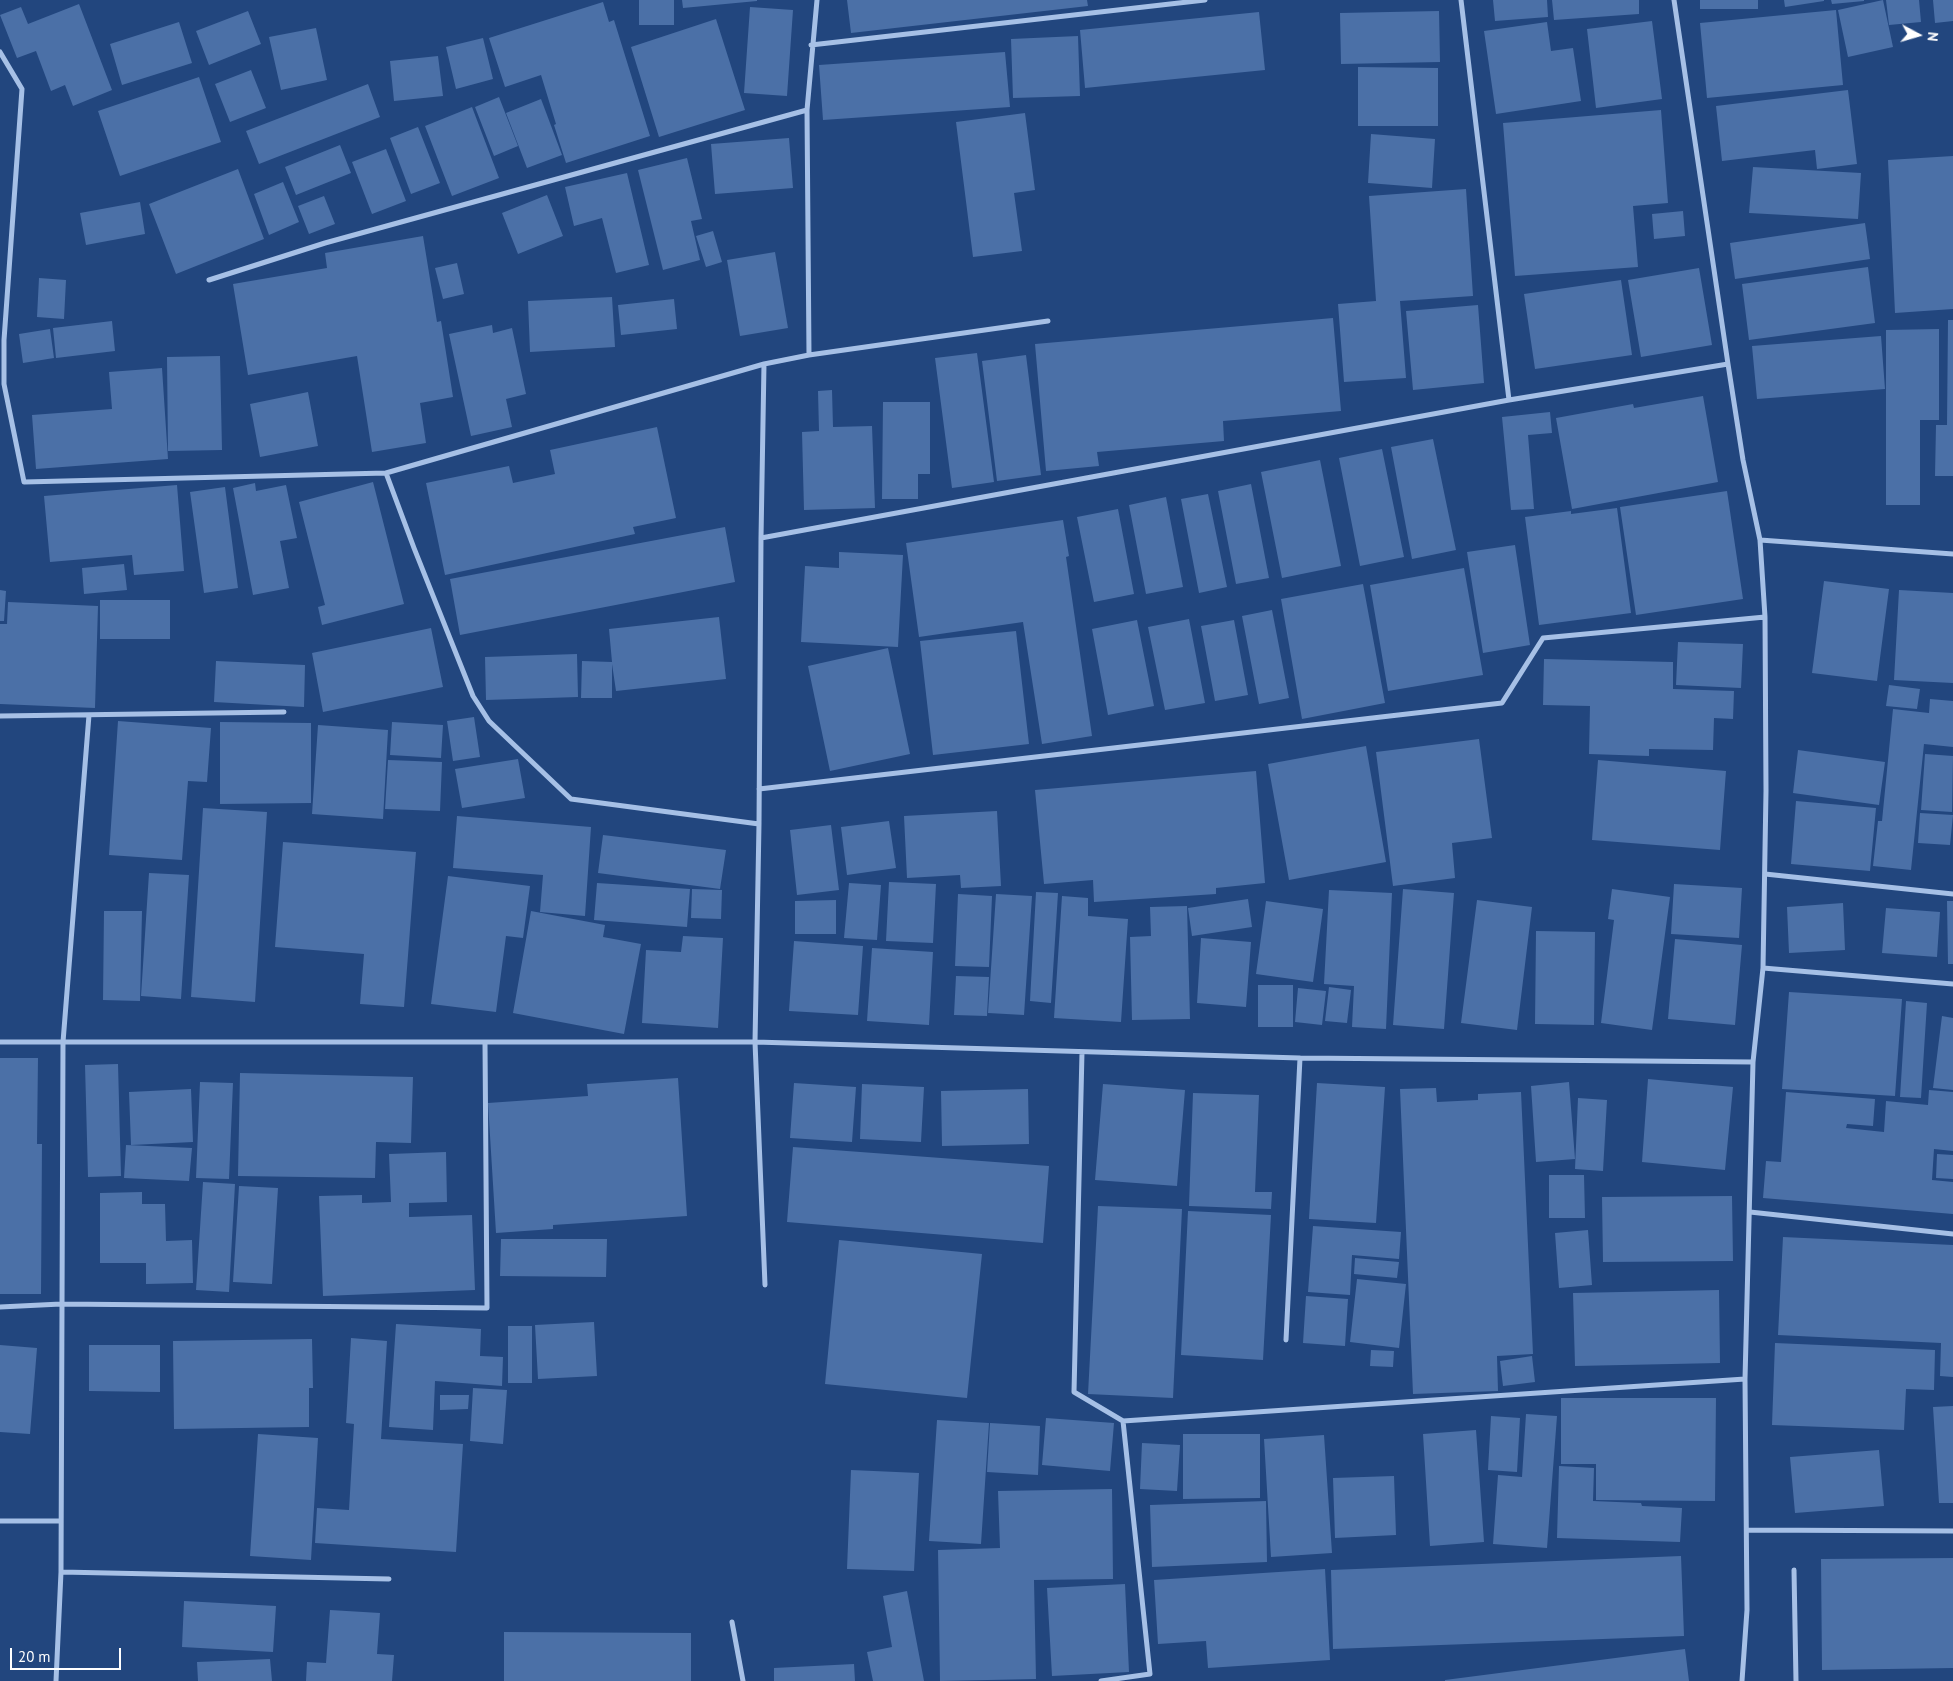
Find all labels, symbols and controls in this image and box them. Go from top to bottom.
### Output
north arrow [1893,10,1943,60]
text: N [1923,31,1942,42]
scale bar [12,1638,124,1670]
text: 20 m [18,1647,51,1666]

